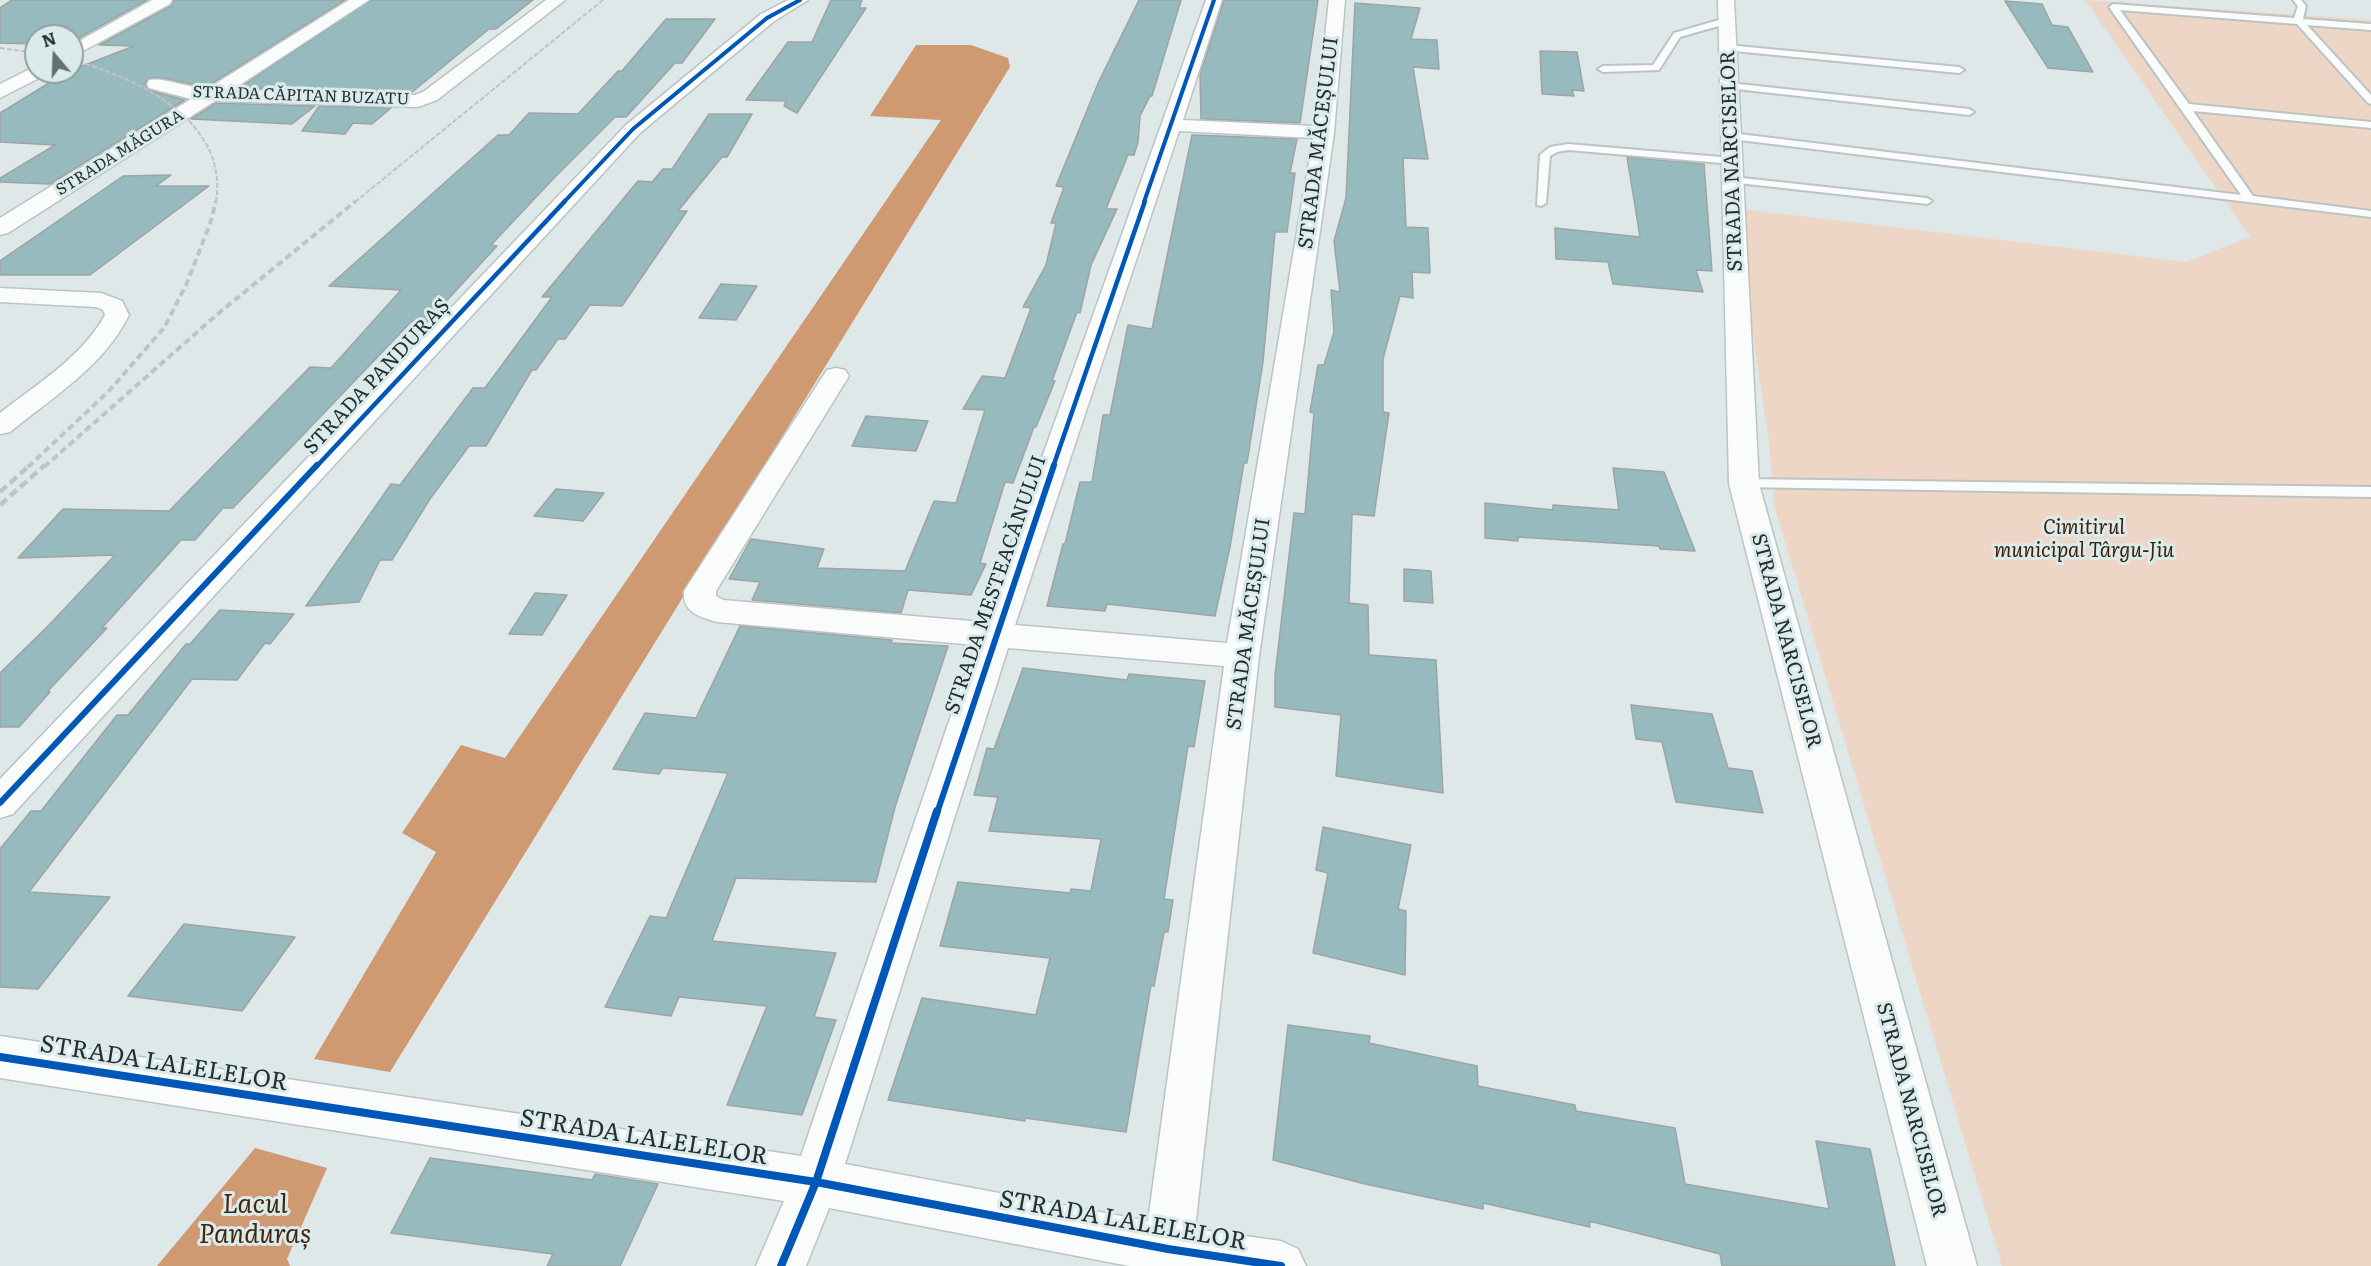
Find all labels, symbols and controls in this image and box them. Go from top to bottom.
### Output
north arrow [24,24,84,84]
text: N [39,25,59,52]
street label: STRADA MĂCEȘULUI [1294,35,1344,251]
street label: STRADA NARCISELOR [1716,50,1748,272]
street label: STRADA CĂPITAN BUZATU [192,83,410,109]
street label: STRADA MĂGURA [53,106,187,200]
street label: STRADA PANDURAȘ [299,294,455,460]
street label: STRADA MESTEACĂNULUI [940,453,1052,717]
street label: STRADA MĂCEȘULUI [1222,516,1276,732]
park label: Cimitirul municipal Târgu-Jiu [1994,516,2174,563]
street label: STRADA NARCISELOR [1746,531,1826,751]
street label: STRADA NARCISELOR [1871,1000,1951,1220]
street label: STRADA LALELELOR [38,1030,290,1098]
street label: STRADA LALELELOR [518,1104,770,1172]
street label: STRADA LALELELOR [997,1185,1249,1257]
water label: Lacul Panduraș [199,1189,311,1250]

